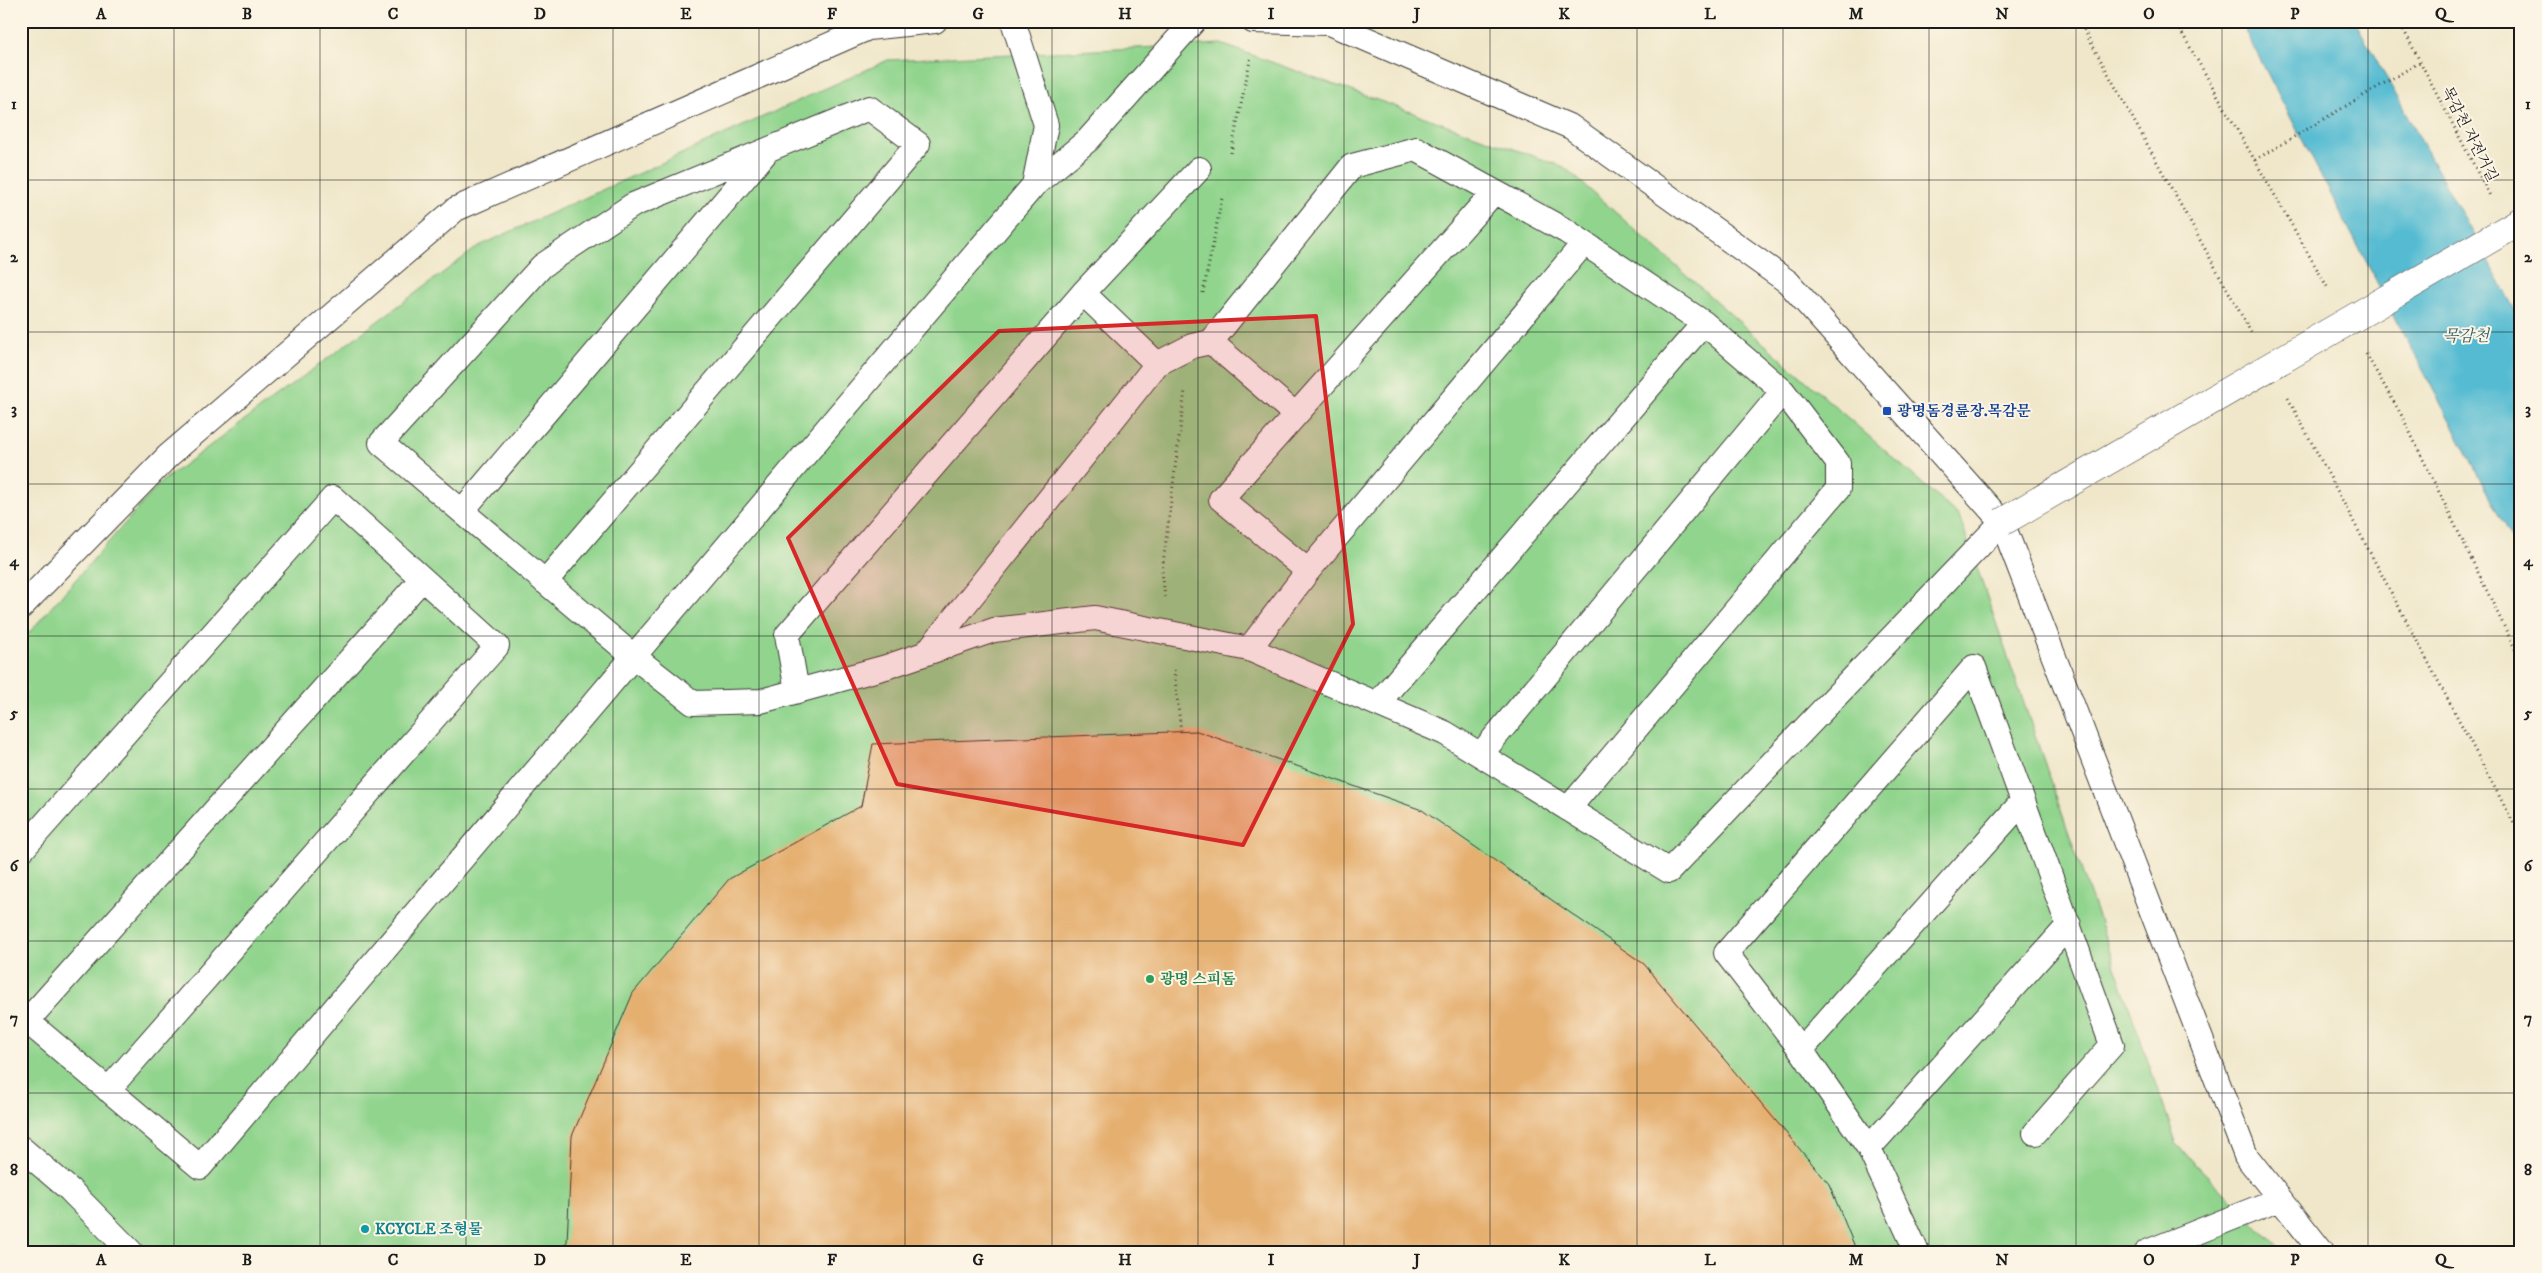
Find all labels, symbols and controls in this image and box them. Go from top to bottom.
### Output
text: A [95,4,107,24]
text: B [242,4,252,24]
text: C [388,4,398,24]
text: D [534,4,546,24]
text: E [680,4,692,24]
text: F [827,4,837,24]
text: G [972,4,984,24]
text: H [1118,4,1132,24]
text: I [1268,4,1275,24]
text: J [1412,4,1421,24]
text: K [1558,4,1570,24]
text: L [1704,4,1716,24]
text: M [1849,4,1864,24]
text: N [1995,4,2009,24]
text: O [2143,4,2155,24]
text: P [2290,4,2300,24]
text: Q [2435,4,2455,24]
street label: 목감천 자전거길 [2437,83,2502,185]
text: 1 [11,94,17,114]
text: 1 [2525,94,2531,114]
text: 2 [10,247,19,267]
text: 2 [2524,247,2533,267]
water label: 목감천 [2443,326,2491,346]
text: 3 [11,399,17,419]
text: 3 [2525,399,2531,419]
place label: 광명돔경륜장.목감문 [1897,402,2031,421]
marker: 광명돔경륜장.목감문 [1881,405,1893,417]
text: 4 [8,551,19,571]
text: 4 [2522,551,2533,571]
text: 5 [9,703,18,723]
text: 5 [2523,703,2532,723]
text: 6 [10,856,20,876]
text: 6 [2524,856,2534,876]
place label: 광명 스피돔 [1160,970,1236,989]
marker: 광명 스피돔 [1144,973,1156,985]
text: 7 [10,1008,18,1028]
text: 7 [2524,1008,2532,1028]
text: 8 [10,1160,18,1180]
text: 8 [2524,1160,2532,1180]
place label: KCYCLE 조형물 [375,1220,483,1239]
marker: KCYCLE 조형물 [359,1223,371,1235]
text: A [95,1250,107,1270]
text: B [242,1250,252,1270]
text: C [388,1250,398,1270]
text: D [534,1250,546,1270]
text: E [680,1250,692,1270]
text: F [827,1250,837,1270]
text: G [972,1250,984,1270]
text: H [1118,1250,1132,1270]
text: I [1268,1250,1275,1270]
text: J [1412,1250,1421,1270]
text: K [1558,1250,1570,1270]
text: L [1704,1250,1716,1270]
text: M [1849,1250,1864,1270]
text: N [1995,1250,2009,1270]
text: O [2143,1250,2155,1270]
text: P [2290,1250,2300,1270]
text: Q [2435,1250,2455,1270]

